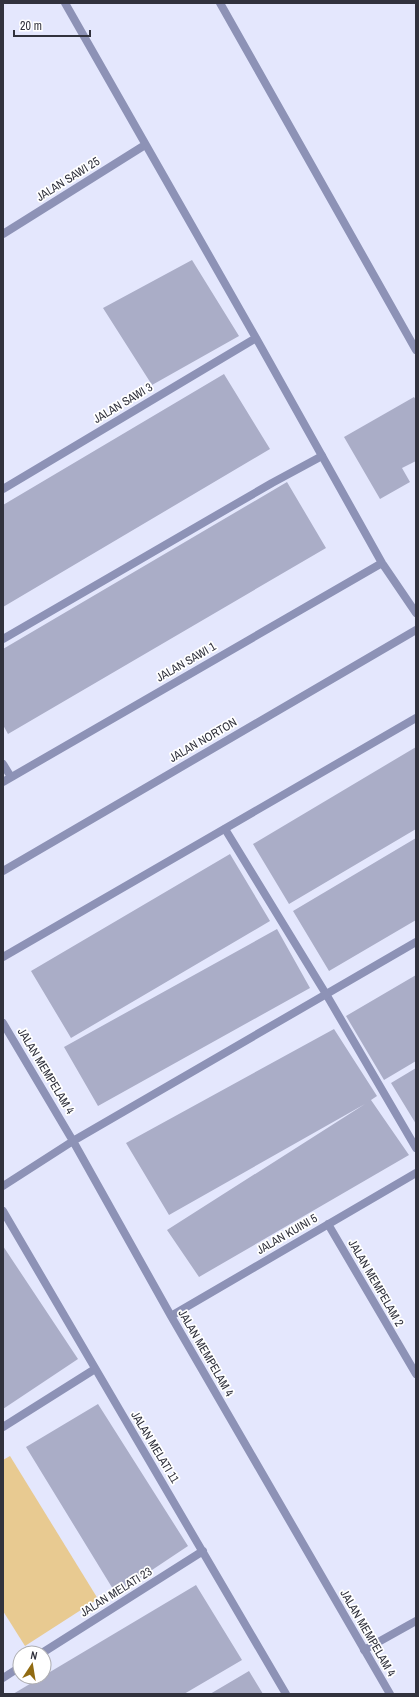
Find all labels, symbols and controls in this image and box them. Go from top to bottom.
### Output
scale bar [14,12,90,38]
text: 20 m [20,18,42,34]
street label: JALAN SAWI 25 [33,153,103,205]
street label: JALAN SAWI 3 [90,379,156,427]
street label: JALAN SAWI 1 [153,638,219,686]
street label: JALAN NORTON [166,714,240,766]
street label: JALAN MEMPELAM 4 [14,1025,78,1118]
street label: JALAN KUINI 5 [254,1210,321,1258]
street label: JALAN MEMPELAM 2 [345,1237,407,1329]
street label: JALAN MEMPELAM 4 [175,1307,238,1400]
street label: JALAN MELATI 11 [127,1408,183,1486]
street label: JALAN MELATI 23 [77,1564,155,1620]
street label: JALAN MEMPELAM 4 [337,1587,400,1680]
north arrow [12,1645,52,1685]
text: N [29,1648,39,1663]

